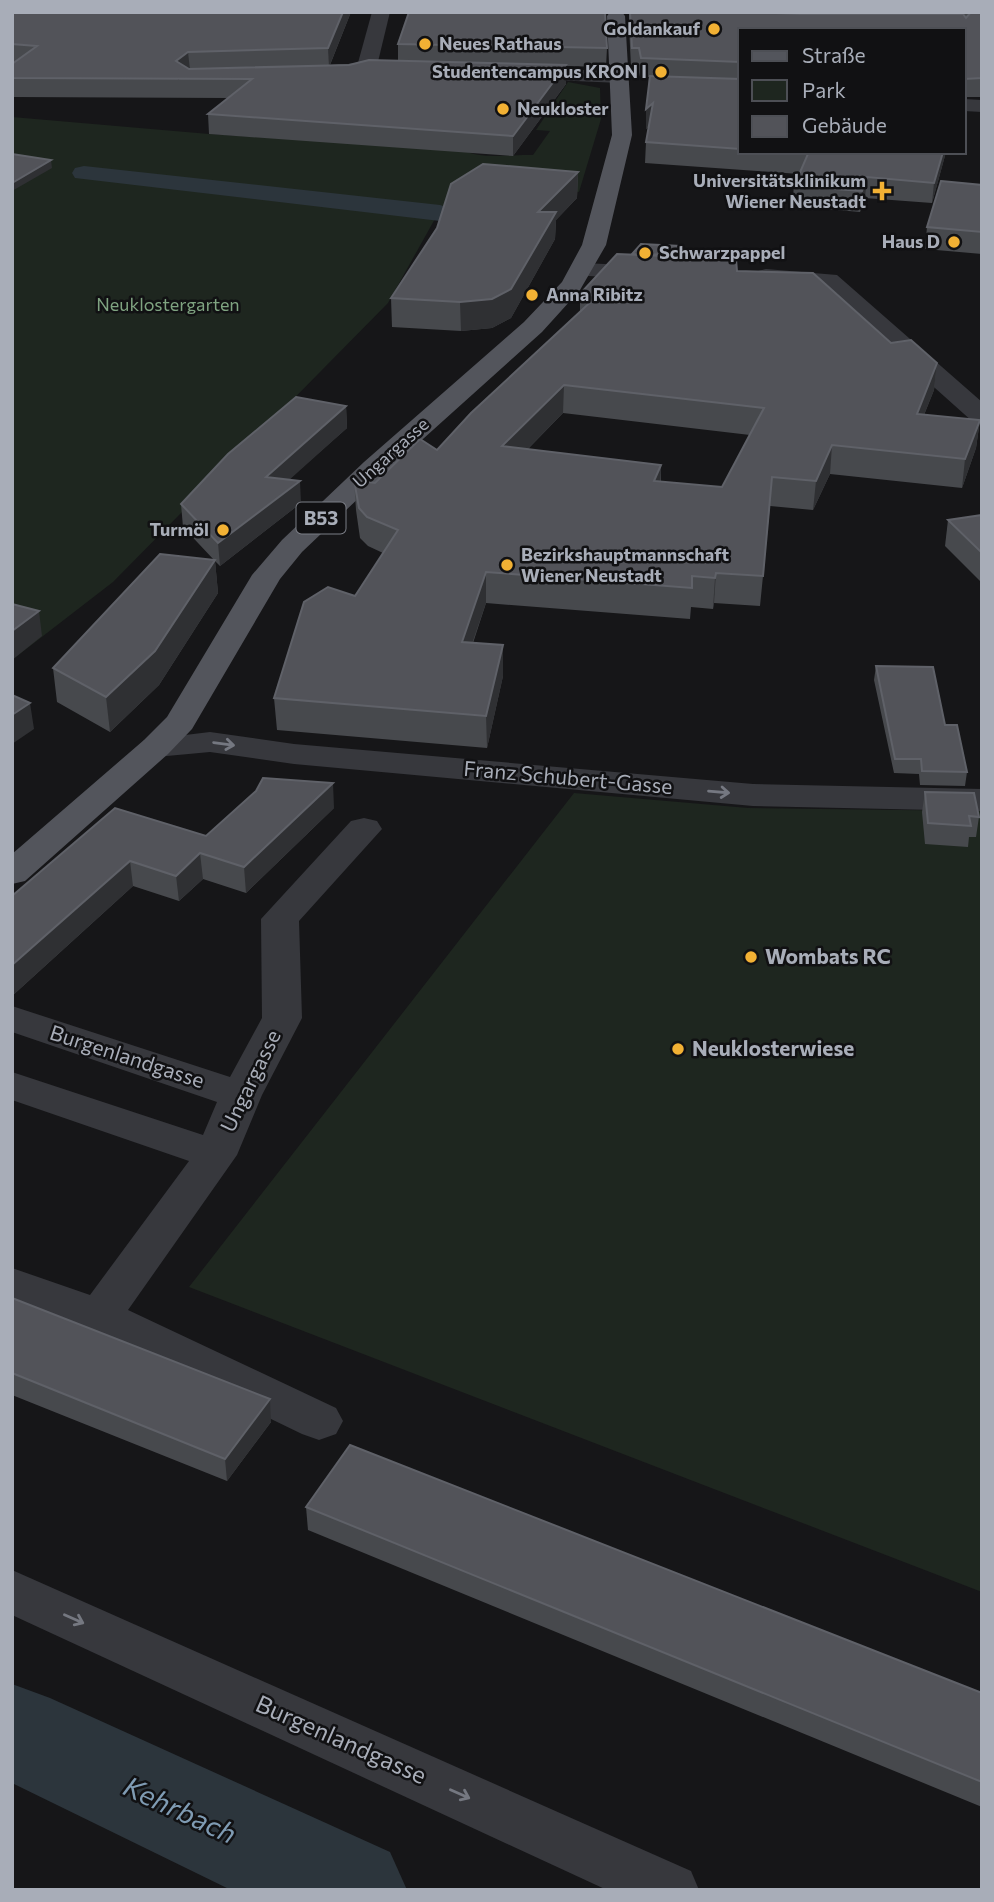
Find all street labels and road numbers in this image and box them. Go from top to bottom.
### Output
street label: Ungargasse [348,412,433,492]
road number: B53 [296,503,346,534]
street label: Franz Schubert-Gasse [463,755,674,798]
street label: Burgenlandgasse [47,1019,208,1092]
street label: Ungargasse [214,1025,285,1135]
street label: Burgenlandgasse [252,1688,431,1789]

